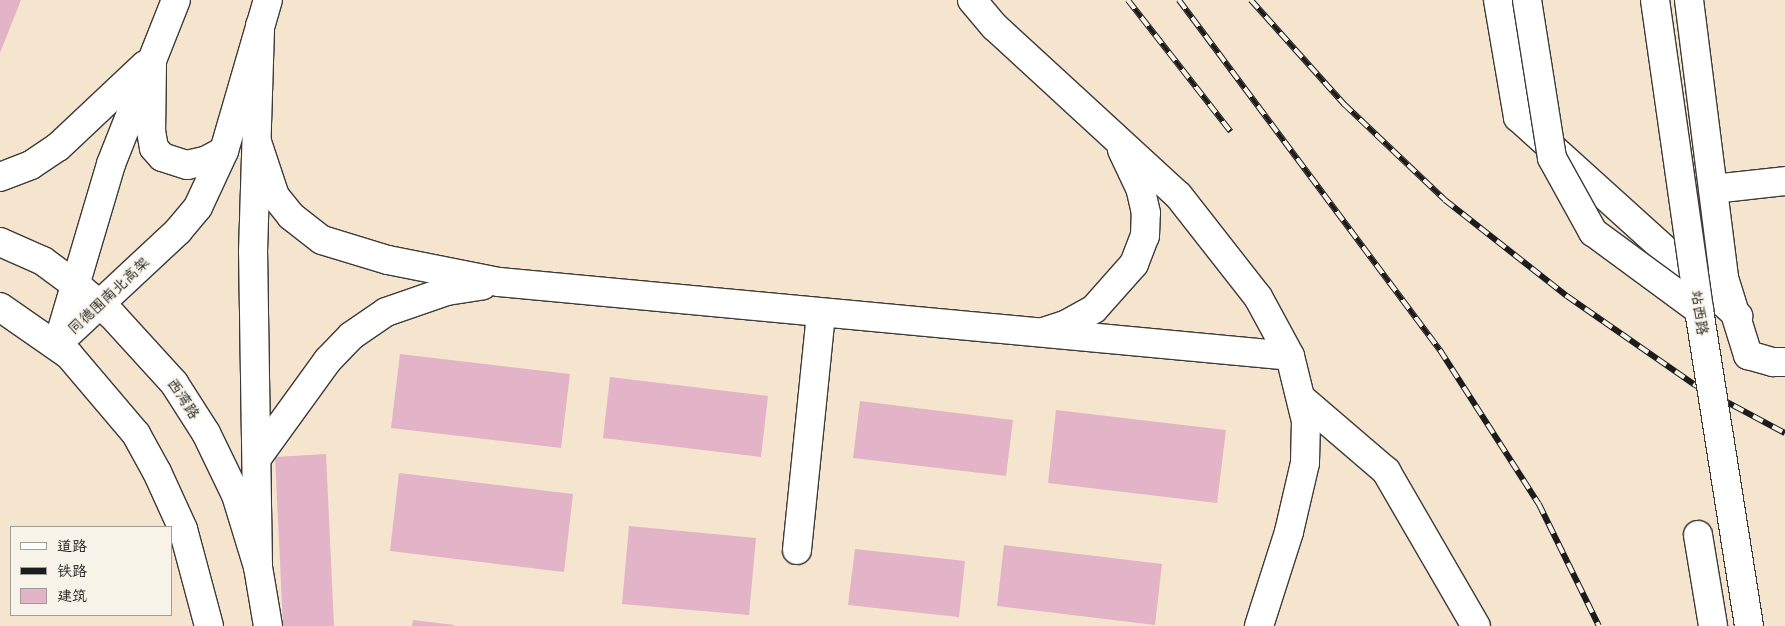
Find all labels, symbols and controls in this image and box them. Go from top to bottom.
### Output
street label: 同德围南北高架 [64,254,154,338]
street label: 站西路 [1687,289,1711,337]
street label: 西湾路 [163,375,203,423]
legend [10,526,172,616]
text: 道路 [57,537,87,555]
text: 铁路 [57,562,87,580]
text: 建筑 [57,587,87,605]

